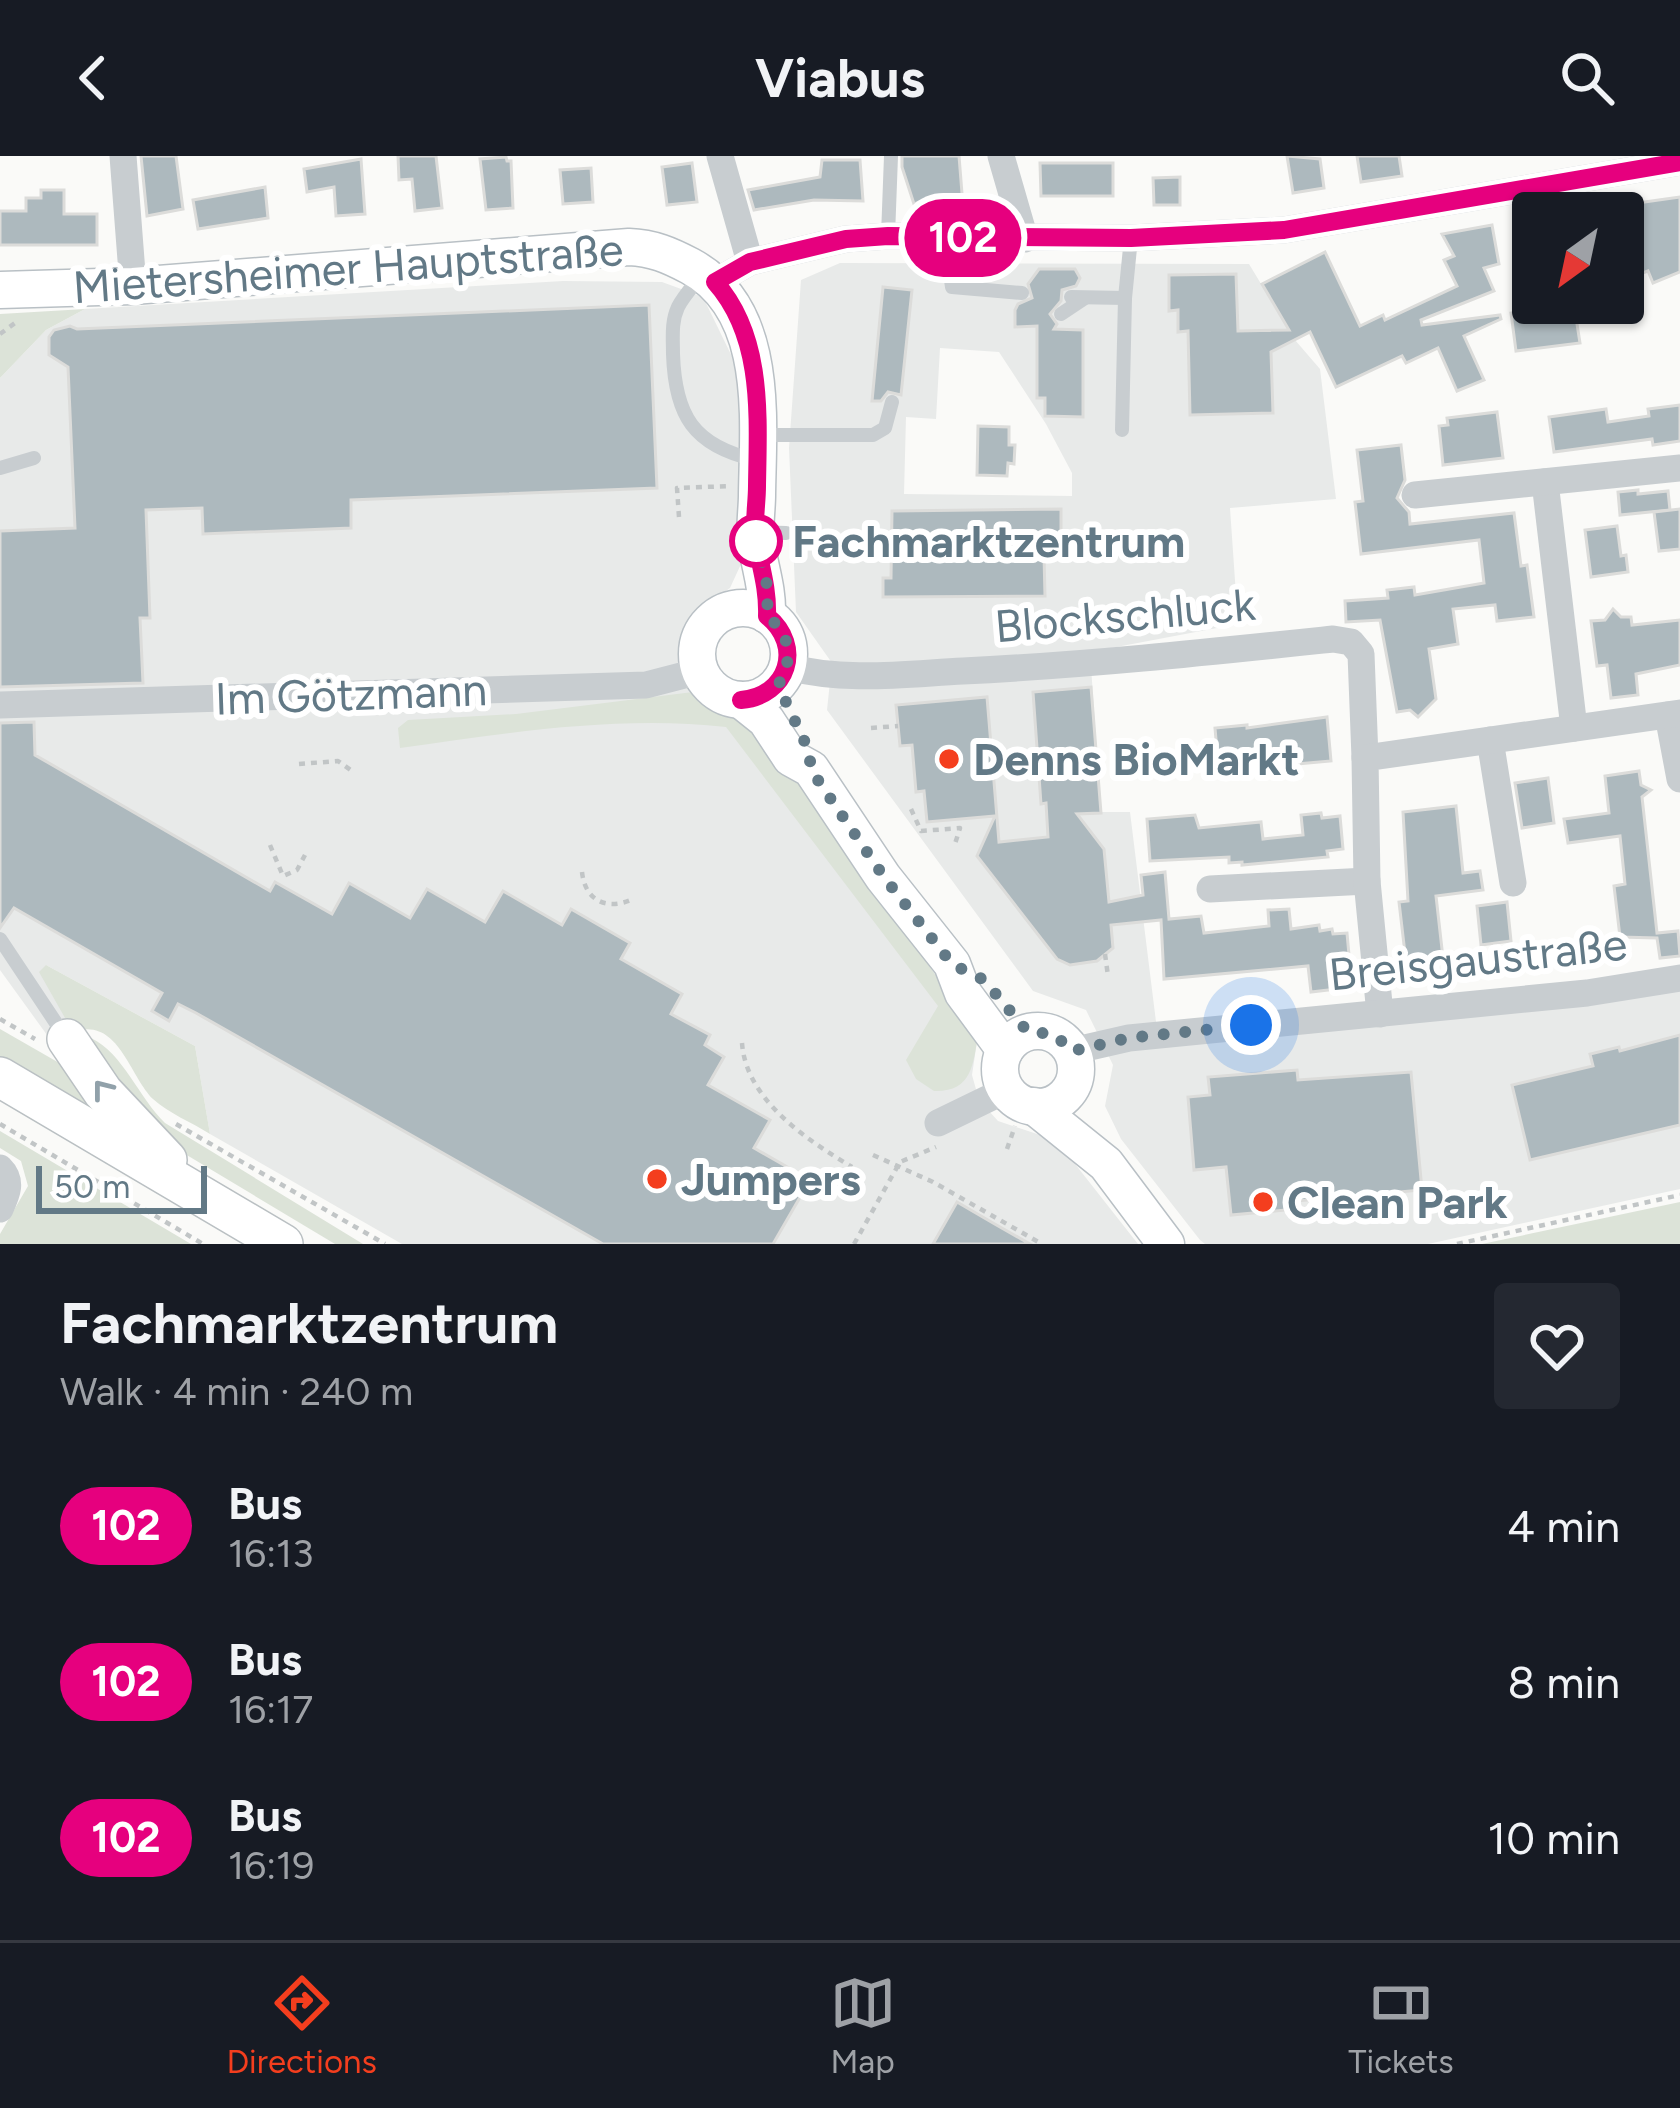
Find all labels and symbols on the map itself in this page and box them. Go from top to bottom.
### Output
north arrow [1512,192,1644,324]
line badge: 102 [894,199,1032,277]
street label: Mietersheimer Hauptstraße [71,222,625,314]
place label: Fachmarktzentrum [792,514,1185,568]
marker: Fachmarktzentrum [731,516,781,566]
street label: Blockschluck [993,577,1258,653]
street label: Im Götzmann [214,662,488,726]
place label: Denns BioMarkt [973,732,1300,786]
marker: Denns BioMarkt [936,746,962,772]
street label: Breisgaustraße [1326,917,1630,1001]
your location [1221,995,1281,1055]
one-way arrow [95,1080,116,1102]
place label: Jumpers [681,1152,861,1206]
scale bar [36,1160,207,1213]
marker: Jumpers [644,1166,670,1192]
place label: Clean Park [1287,1175,1508,1229]
marker: Clean Park [1250,1189,1276,1215]

